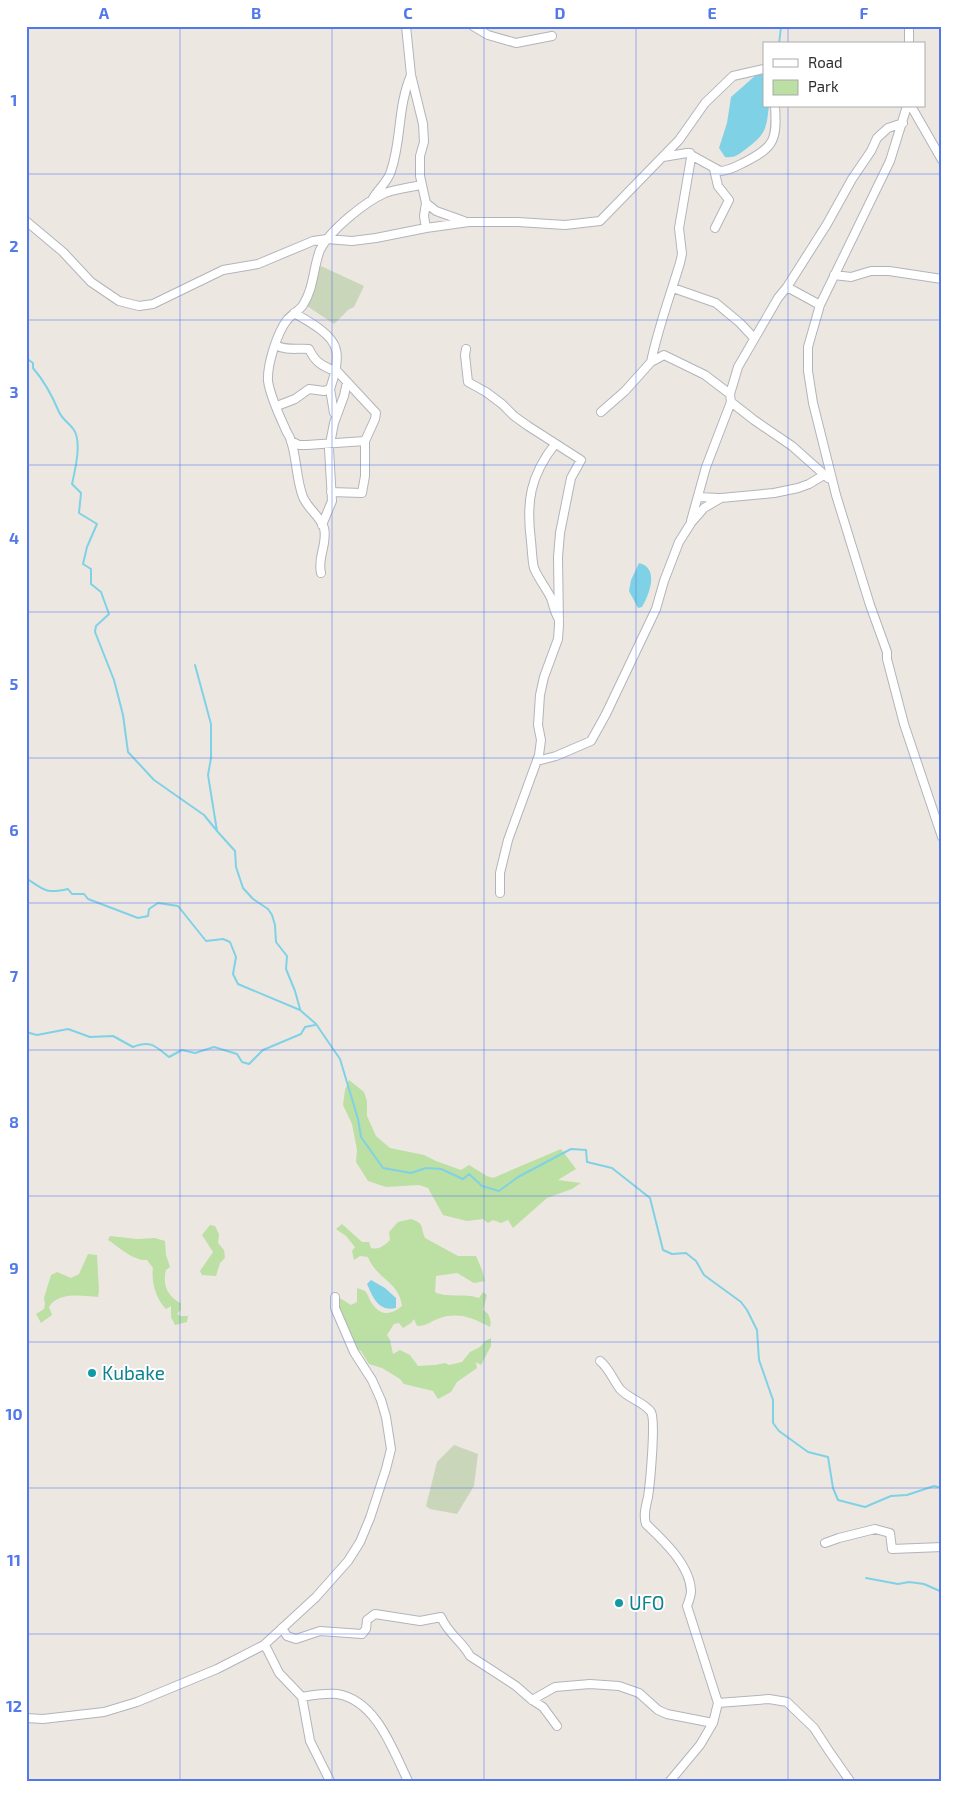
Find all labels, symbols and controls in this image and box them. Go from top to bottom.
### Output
text: A [99,3,110,22]
text: B [251,3,261,22]
text: C [403,3,413,22]
text: D [555,3,566,22]
text: E [707,3,717,22]
text: F [860,3,869,22]
legend [763,42,926,108]
text: Road [808,53,843,71]
text: Park [808,77,839,95]
text: 1 [11,90,17,109]
text: 2 [9,236,19,255]
text: 3 [9,382,19,401]
text: 4 [9,528,19,547]
text: 5 [10,674,19,693]
text: 6 [9,820,19,839]
text: 7 [10,966,19,985]
text: 8 [9,1112,19,1131]
text: 9 [9,1258,19,1277]
place label: Kubake [102,1361,165,1384]
marker: Kubake [86,1367,98,1379]
text: 10 [5,1404,23,1423]
text: 11 [7,1550,21,1569]
place label: UFO [629,1591,664,1614]
marker: UFO [613,1597,625,1609]
text: 12 [6,1696,22,1715]

